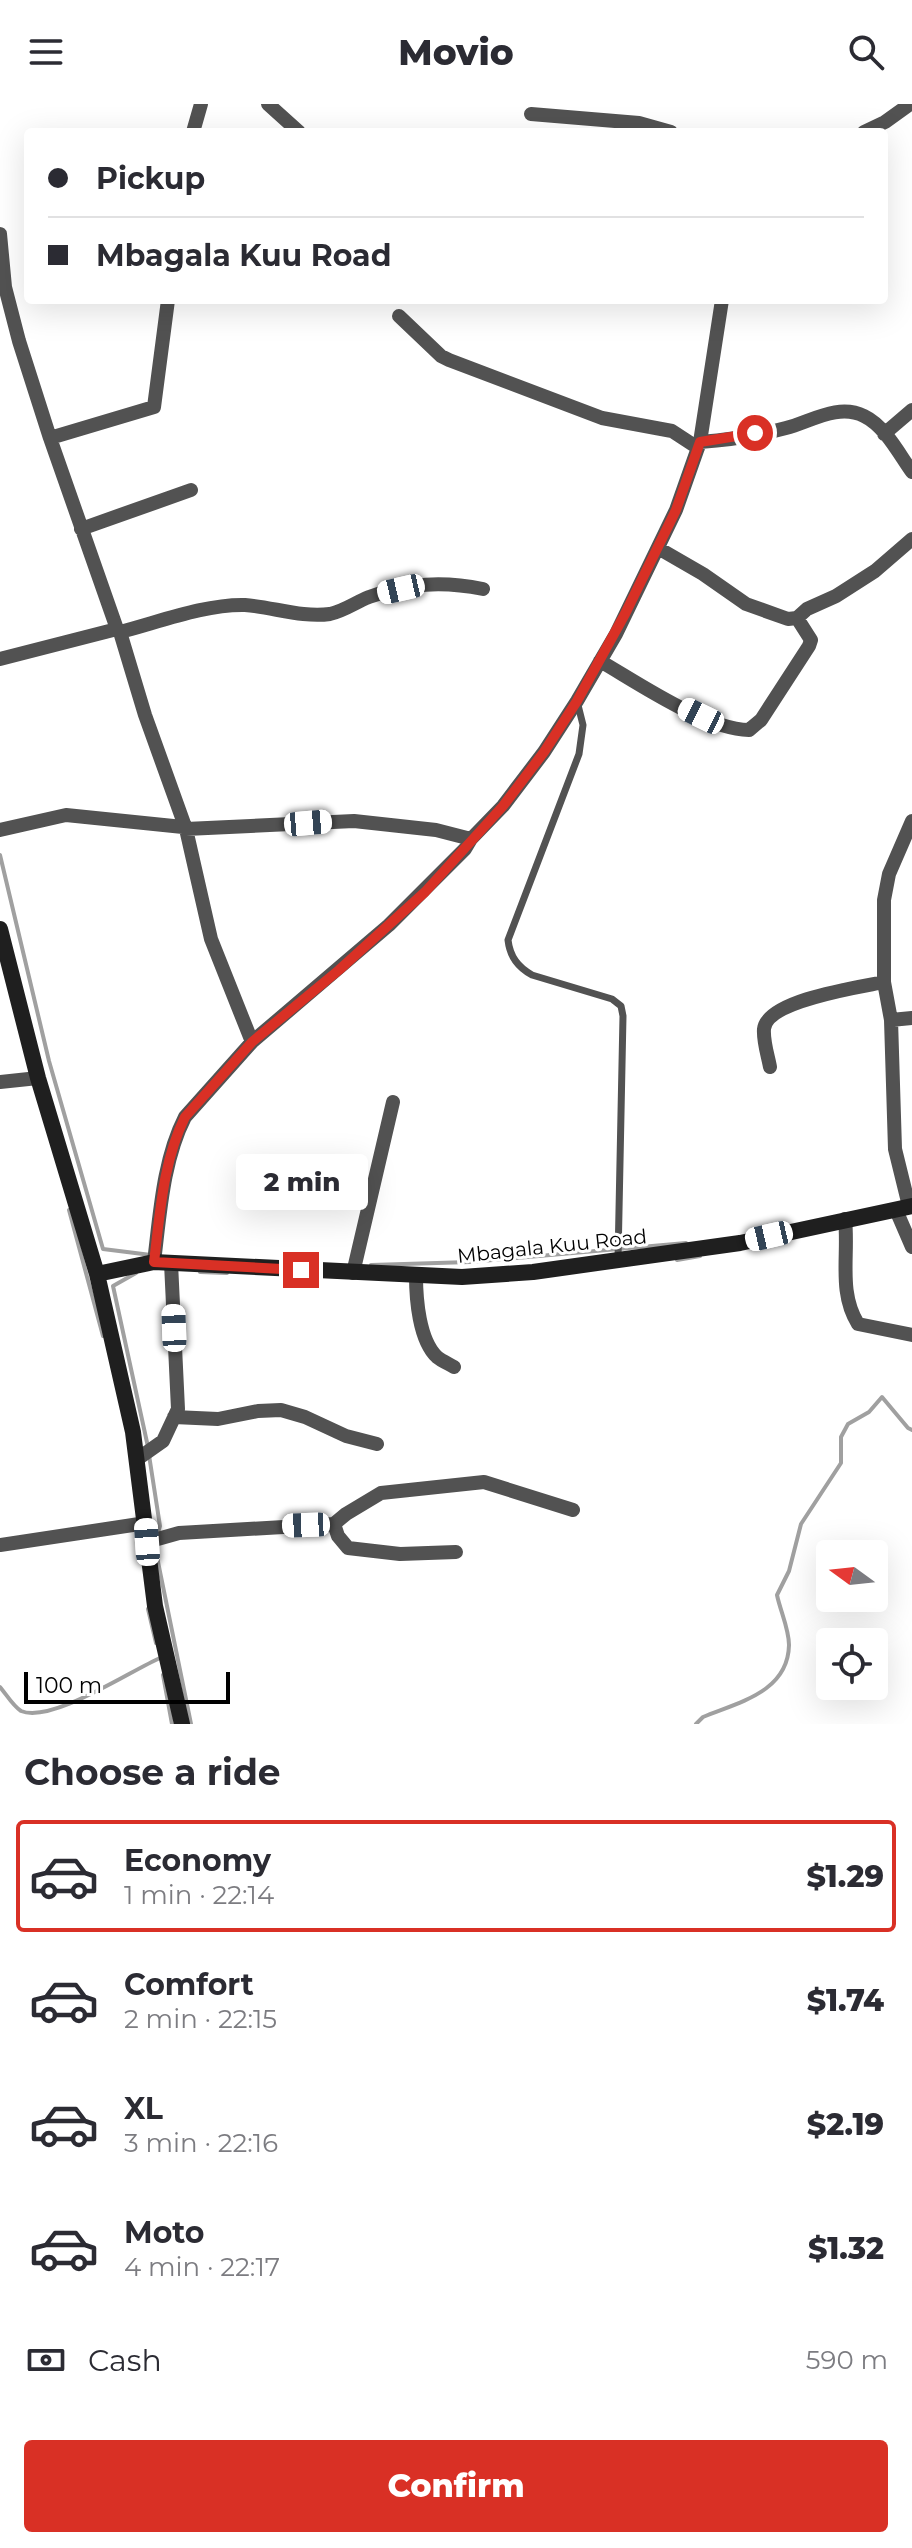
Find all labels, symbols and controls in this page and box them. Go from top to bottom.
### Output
icon: menu [24,30,68,74]
text: Movio [398,30,514,74]
icon: search [844,30,888,74]
text: Pickup [96,160,205,197]
text: Mbagala Kuu Road [96,237,391,274]
route start [737,415,773,451]
car [375,572,427,606]
car [674,695,728,737]
car [283,809,333,837]
callout: 2 min [235,1154,367,1210]
text: 2 min [264,1166,340,1198]
car [743,1219,795,1253]
street label: Mbagala Kuu Road [456,1224,648,1268]
route end [283,1252,319,1288]
car [161,1304,187,1352]
car [282,1512,330,1538]
car [133,1517,161,1567]
north arrow [816,1540,888,1612]
map controls [816,1540,888,1700]
button: locate [816,1628,888,1700]
scale bar [24,1668,230,1704]
text: 100 m [36,1672,102,1699]
text: Choose a ride [24,1750,281,1794]
icon: car [28,1840,100,1912]
text: Economy [124,1842,271,1879]
text: $1.29 [807,1858,884,1895]
text: 1 min · 22:14 [124,1879,274,1911]
icon: car [28,1964,100,2036]
text: Comfort [124,1966,254,2003]
text: $1.74 [807,1982,884,2019]
text: 2 min · 22:15 [124,2003,277,2035]
icon: car [28,2088,100,2160]
text: XL [124,2090,163,2127]
text: $2.19 [807,2106,884,2143]
text: 3 min · 22:16 [124,2127,278,2159]
icon: car [28,2212,100,2284]
text: Moto [124,2214,205,2251]
text: $1.32 [808,2230,884,2267]
text: 4 min · 22:17 [124,2251,280,2283]
icon: cash [24,2338,68,2382]
text: Cash [88,2342,162,2379]
text: 590 m [806,2344,888,2376]
button: Confirm [24,2440,888,2532]

